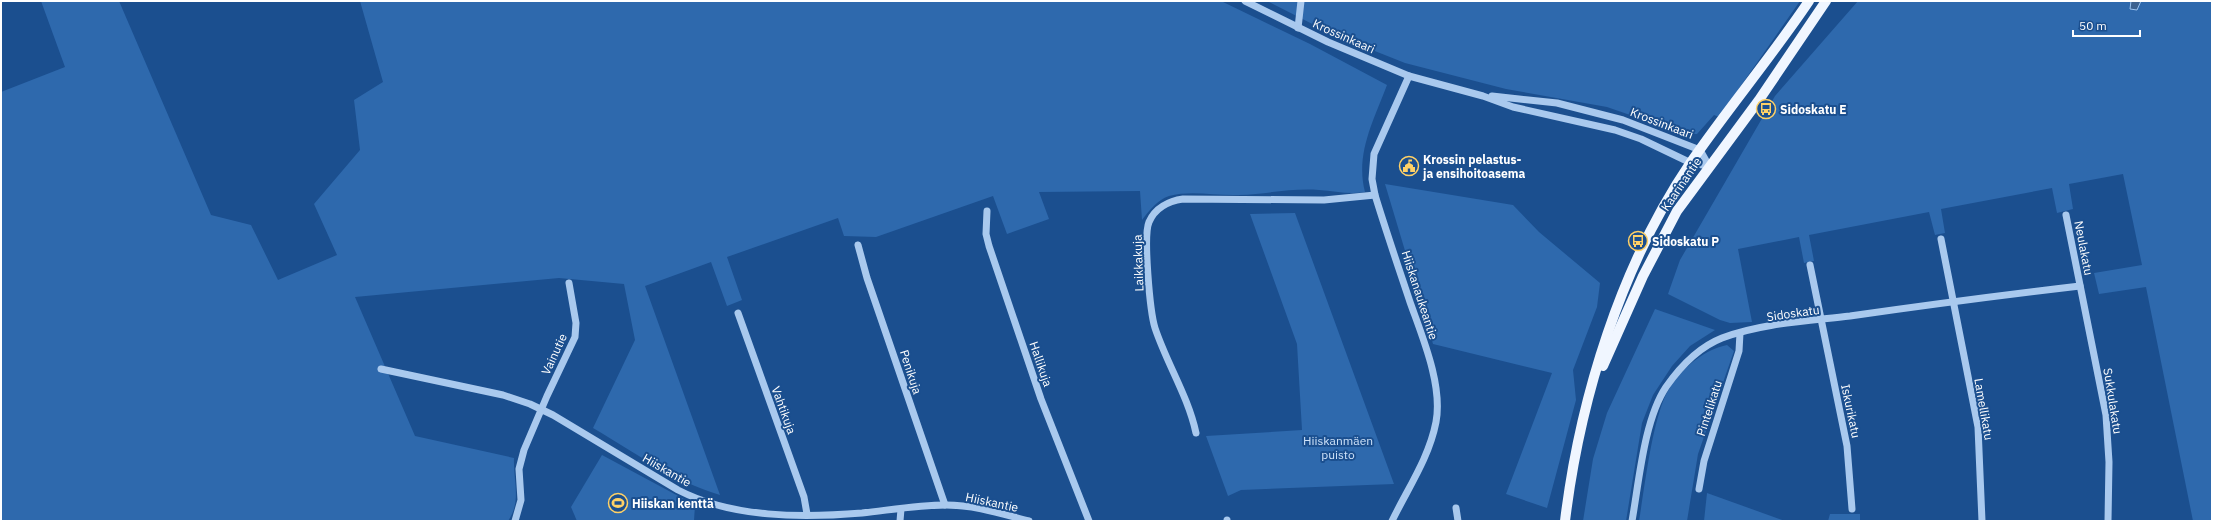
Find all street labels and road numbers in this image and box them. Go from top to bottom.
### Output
street label: Krossinkaari [1311,16,1377,56]
street label: Krossinkaari [1628,104,1696,142]
street label: Kaarinantie [1658,154,1705,214]
street label: Neulakatu [2071,219,2097,277]
street label: Laikkakuja [1129,234,1146,292]
street label: Hiiskanaukeantie [1399,249,1442,342]
street label: Sidoskatu [1766,302,1820,324]
street label: Vainutie [538,331,570,377]
street label: Hallikuja [1026,339,1056,389]
street label: Penikuja [897,348,925,397]
street label: Sukkulakatu [2100,367,2126,435]
street label: Lamellikatu [1971,377,1997,441]
street label: Pintelikatu [1693,378,1725,438]
street label: Iskurikatu [1838,383,1864,439]
street label: Vahtikuja [768,384,800,437]
street label: Hiiskantie [640,450,694,490]
street label: Hiiskantie [964,489,1020,515]

